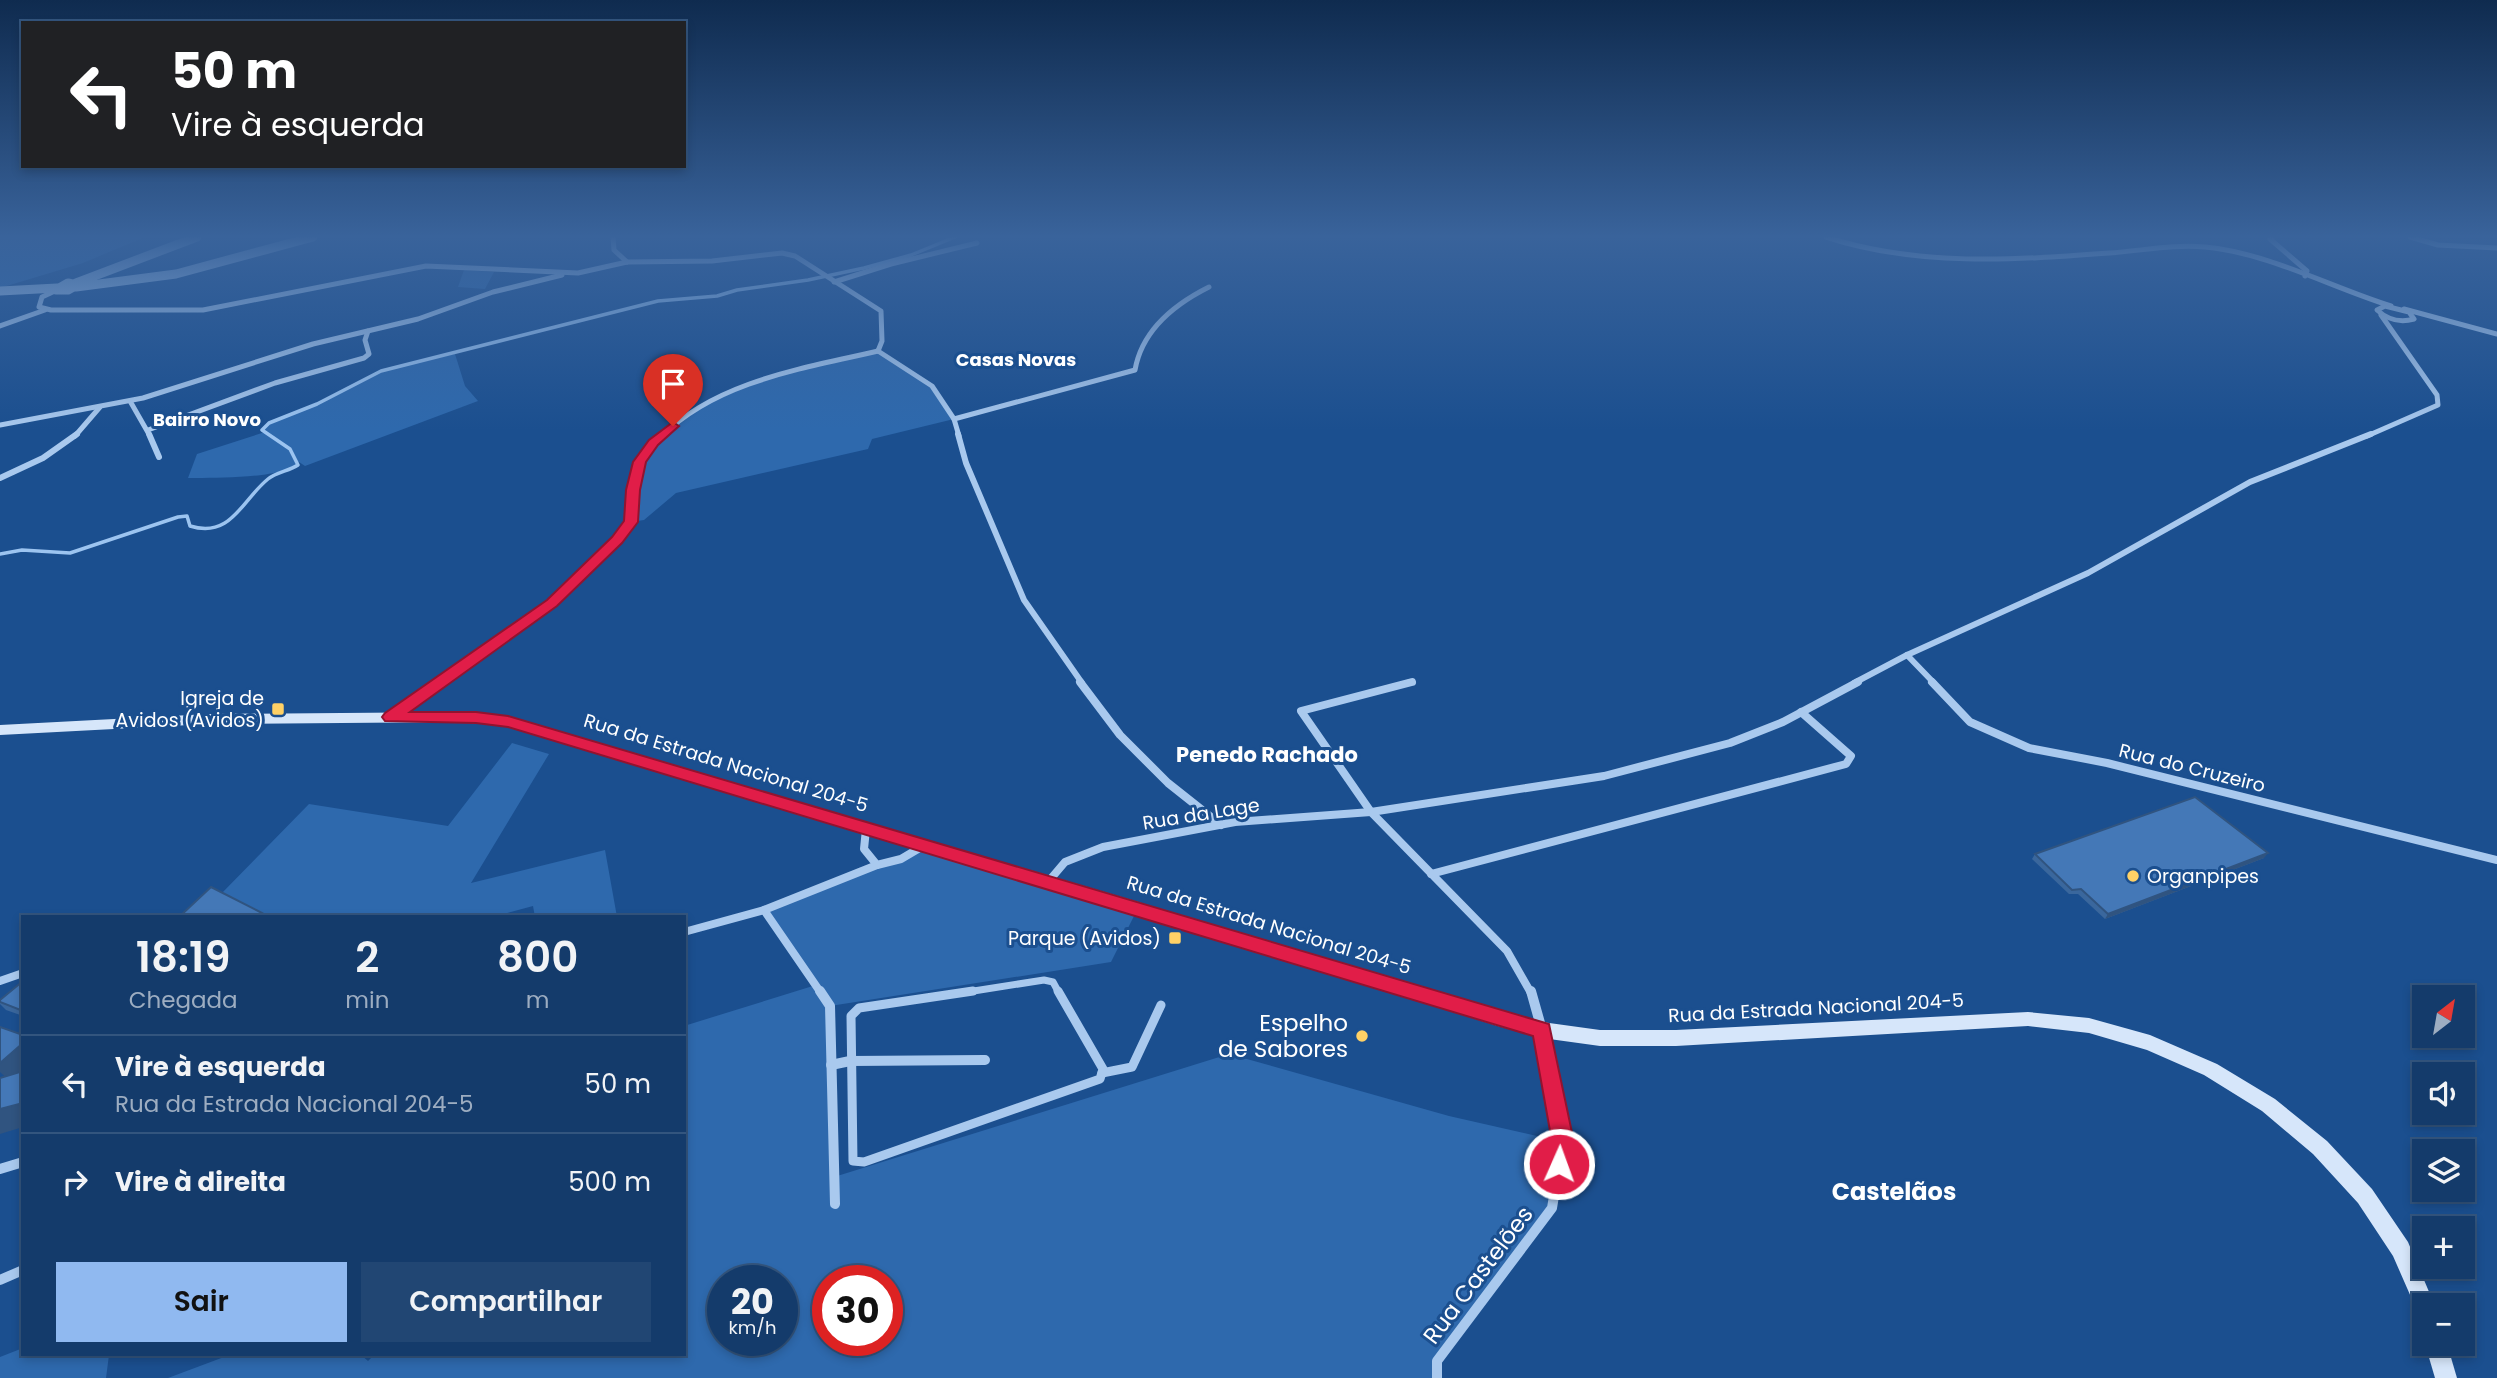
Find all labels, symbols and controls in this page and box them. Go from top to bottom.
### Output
text: 50 m [171,37,297,105]
icon: left [56,49,147,140]
text: Vire à esquerda [171,102,425,147]
district label: Casas Novas [956,347,1076,372]
pin [643,354,703,426]
icon: arrive [654,365,692,403]
district label: Bairro Novo [153,407,261,432]
place label: Igreja de Avidos (Avidos) [116,685,264,734]
marker: Igreja de Avidos (Avidos) [270,701,286,717]
street label: Rua da Estrada Nacional 204-5 [580,707,872,819]
street label: Rua do Cruzeiro [2116,737,2268,799]
district label: Penedo Rachado [1176,740,1358,769]
street label: Rua da Lage [1141,791,1261,837]
place label: Organpipes [2147,863,2259,890]
marker: Organpipes [2125,868,2141,884]
street label: Rua da Estrada Nacional 204-5 [1123,869,1415,981]
place label: Parque (Avidos) [1008,925,1161,952]
text: 18:19 [136,928,231,987]
text: 2 [355,928,379,987]
text: 800 [497,928,578,987]
marker: Parque (Avidos) [1167,930,1183,946]
text: Chegada [129,984,238,1016]
text: min [345,984,389,1016]
text: m [526,984,550,1016]
north arrow [2412,985,2474,1048]
map controls [2412,985,2475,1356]
street label: Rua da Estrada Nacional 204-5 [1667,987,1965,1029]
place label: Espelho de Sabores [1218,1007,1348,1065]
marker: Espelho de Sabores [1354,1028,1370,1044]
text: Vire à esquerda [115,1049,326,1085]
button: sound [2412,1062,2475,1125]
icon: left [56,1065,94,1103]
text: 50 m [585,1066,651,1102]
text: Rua da Estrada Nacional 204-5 [115,1088,474,1120]
position arrow [1522,1127,1596,1201]
button: layers [2412,1139,2475,1202]
icon: right [56,1163,94,1201]
text: Vire à direita [115,1164,286,1200]
text: 500 m [568,1164,651,1200]
district label: Castelãos [1832,1175,1956,1208]
street label: Rua Castelões [1416,1199,1540,1351]
button: + [2412,1216,2475,1279]
button: Sair [56,1262,347,1342]
button: Compartilhar [361,1262,651,1342]
speed limit sign: 30 [812,1265,903,1356]
text: 20 [731,1277,774,1326]
button: − [2412,1293,2475,1356]
text: km/h [729,1315,776,1340]

